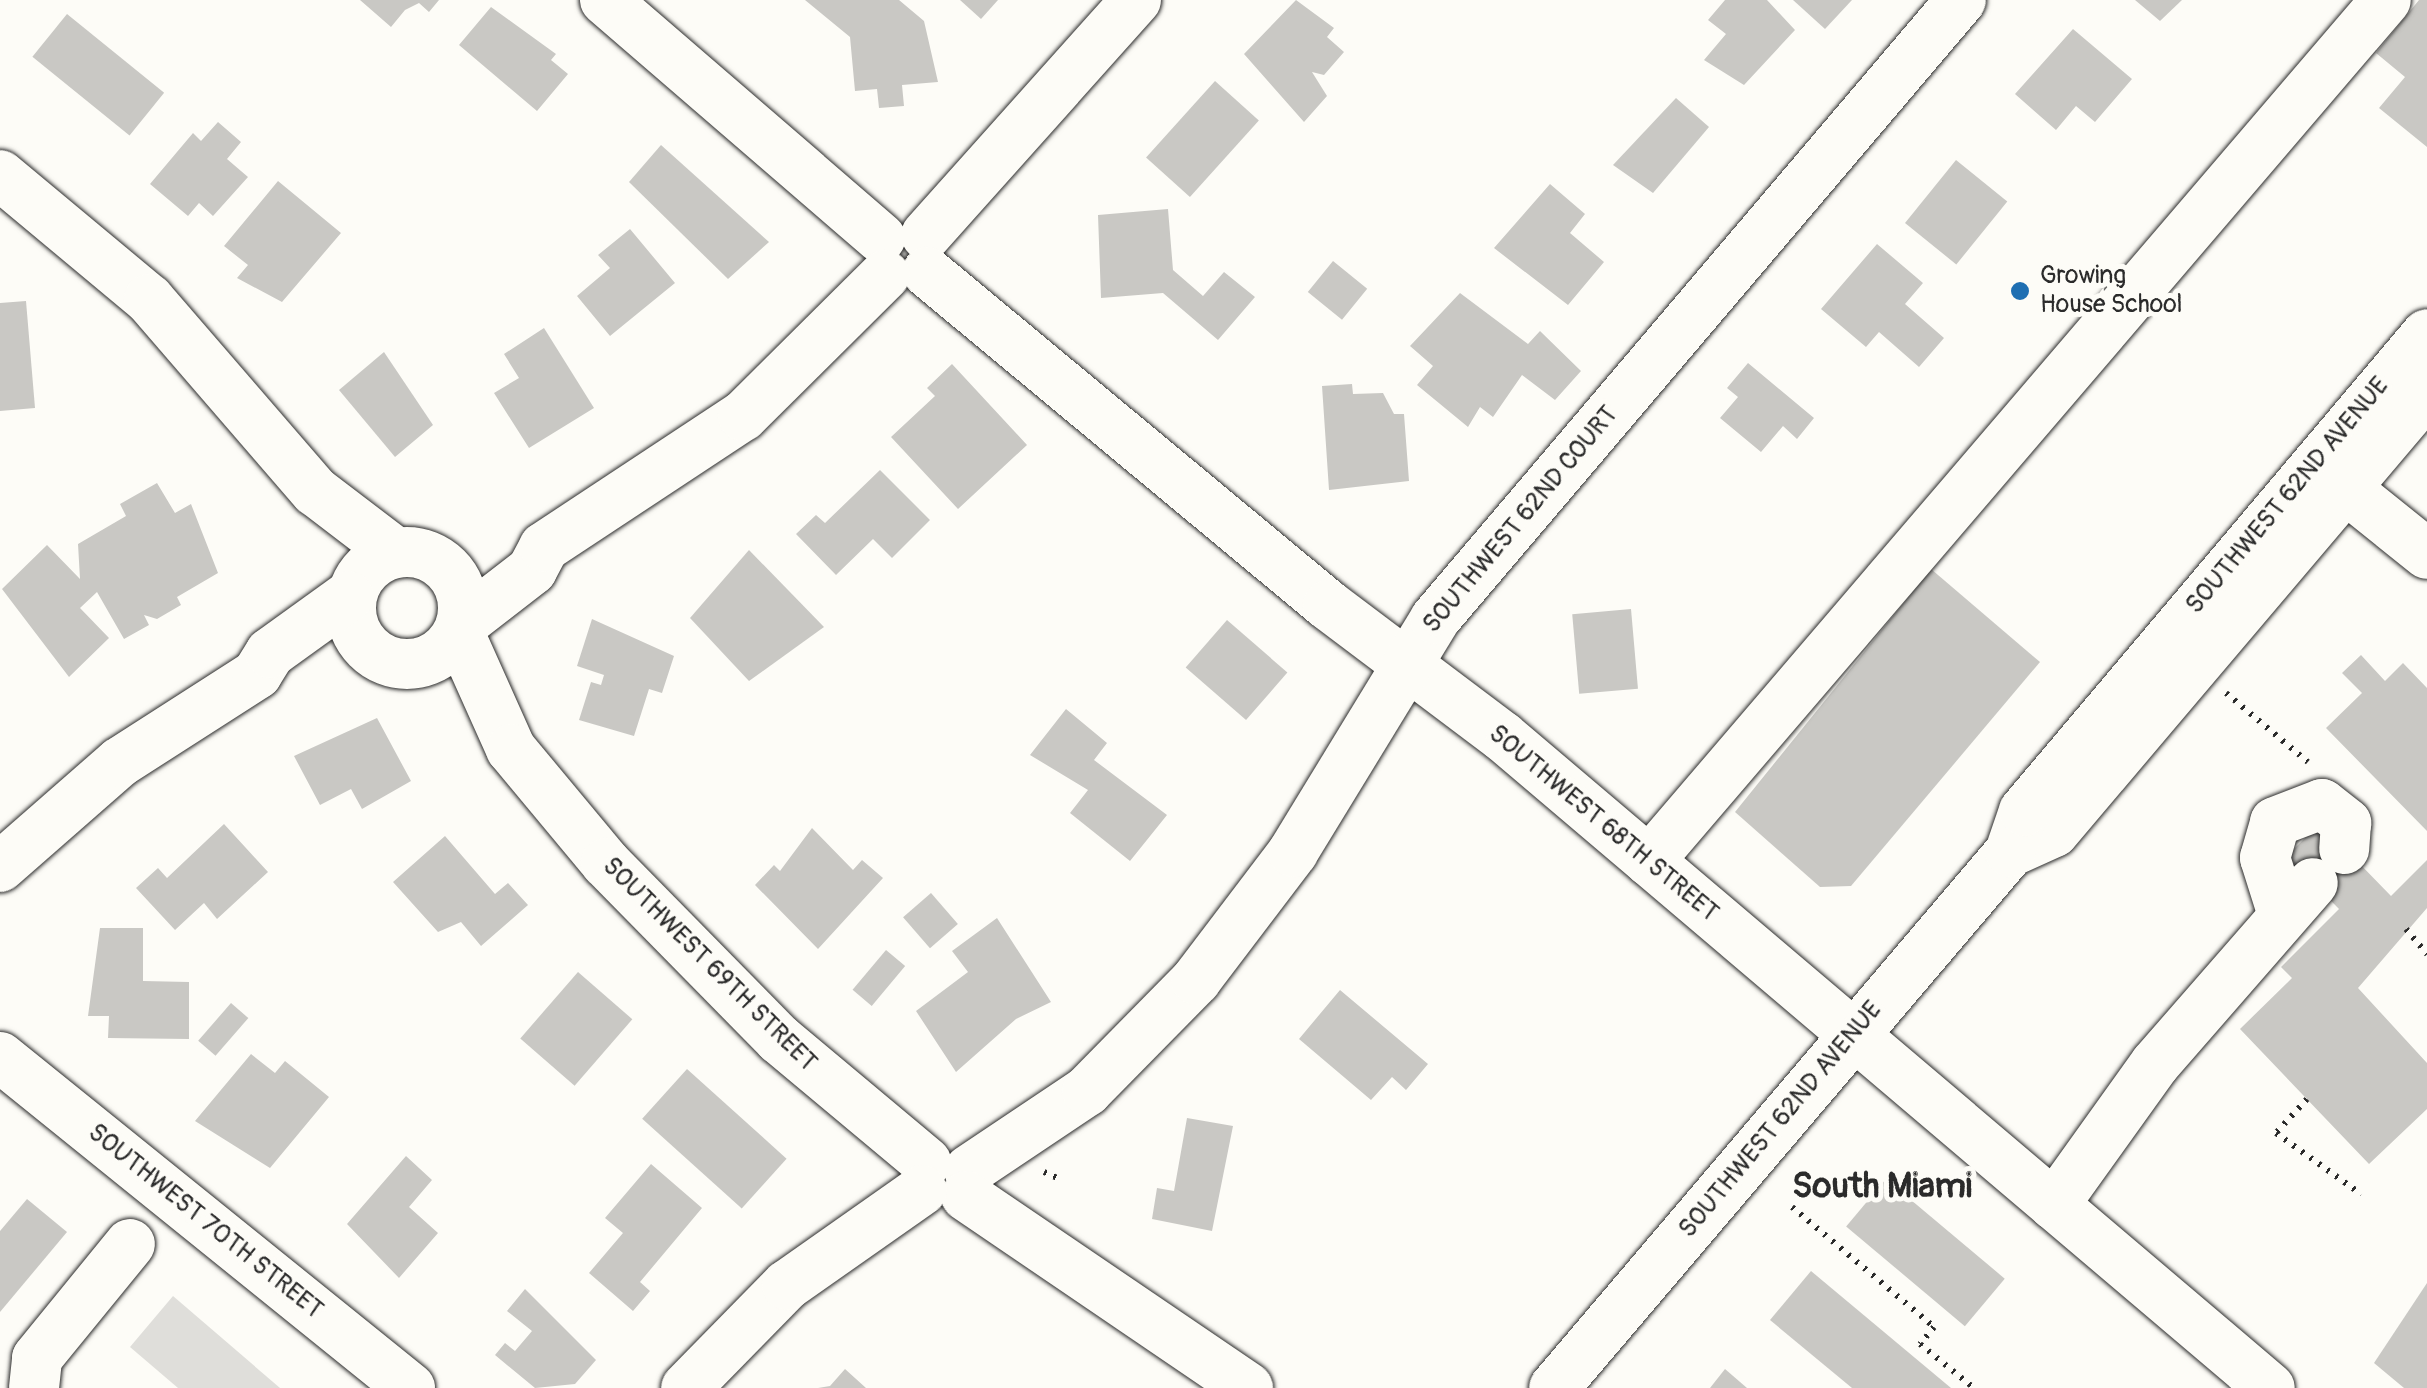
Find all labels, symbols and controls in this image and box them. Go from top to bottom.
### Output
place label: Growing House School [2040,262,2183,321]
marker: Growing House School [2009,280,2031,302]
street label: SOUTHWEST 62ND AVENUE [2180,372,2396,620]
street label: SOUTHWEST 62ND COURT [1417,401,1625,639]
street label: SOUTHWEST 68TH STREET [1482,719,1724,929]
street label: SOUTHWEST 69TH STREET [596,852,822,1078]
street label: SOUTHWEST 62ND AVENUE [1673,996,1889,1244]
street label: SOUTHWEST 70TH STREET [82,1118,328,1326]
district label: South Miami [1792,1165,1972,1207]

